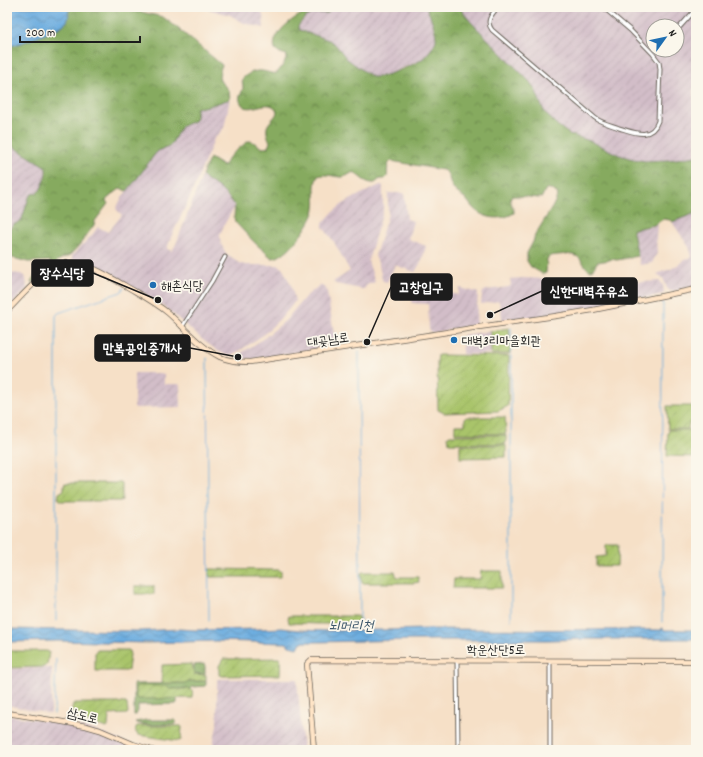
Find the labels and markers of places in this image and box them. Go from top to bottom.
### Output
callout: 장수식당 [32,260,93,286]
callout: 고창입구 [391,274,452,300]
place label: 해촌식당 [161,278,203,297]
callout: 신한대벽주유소 [542,278,637,304]
marker: 해촌식당 [148,280,158,290]
place label: 대벽3리마을회관 [462,333,541,352]
callout: 만복공인중개사 [95,335,190,361]
marker: 대벽3리마을회관 [449,335,459,345]

